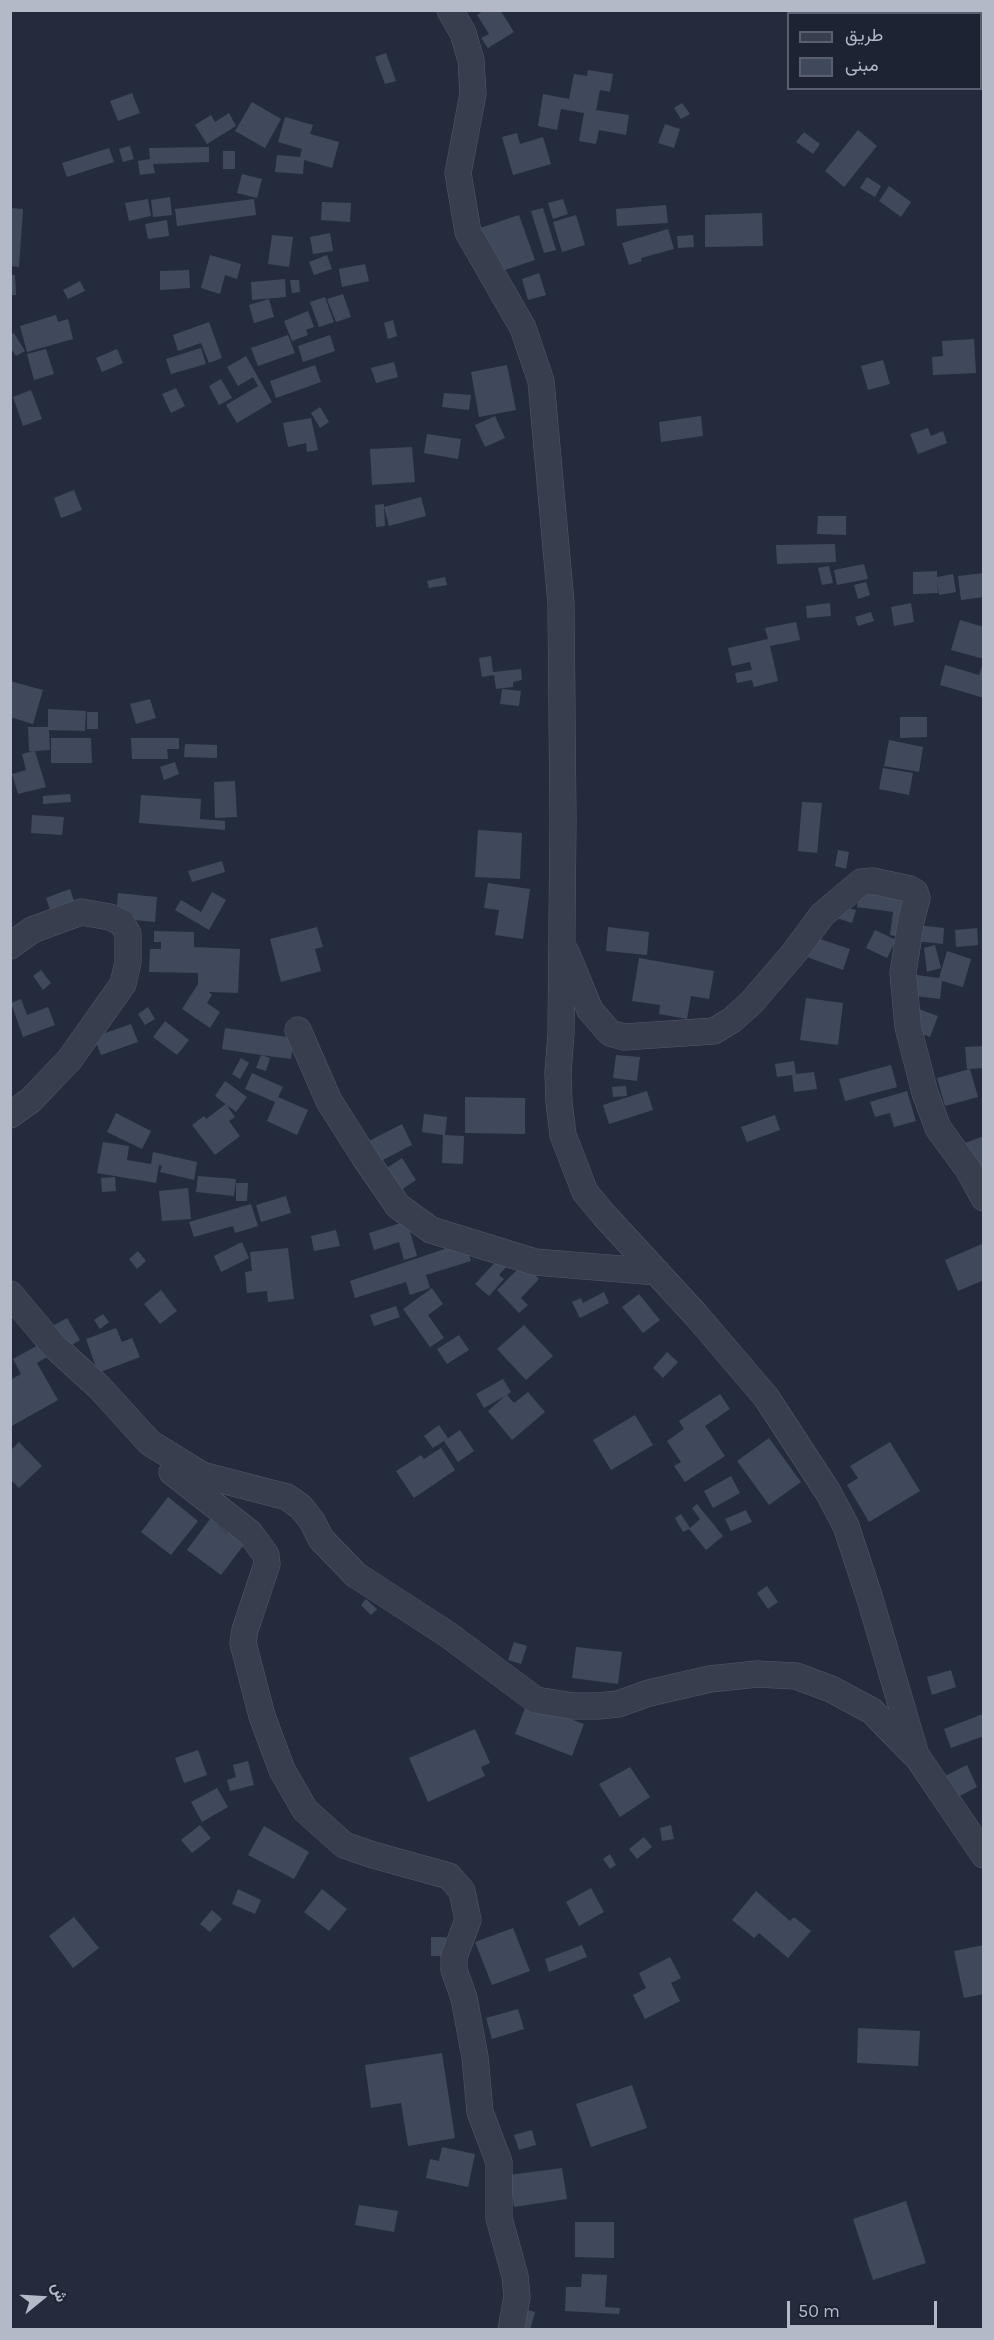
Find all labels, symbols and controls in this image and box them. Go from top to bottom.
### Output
legend [787,12,982,90]
text: طريق [845,24,883,46]
text: مبنى [845,54,879,76]
north arrow [12,2268,72,2328]
text: ش [48,2280,72,2304]
scale bar [790,2289,940,2327]
text: 50 m [798,2300,840,2322]

